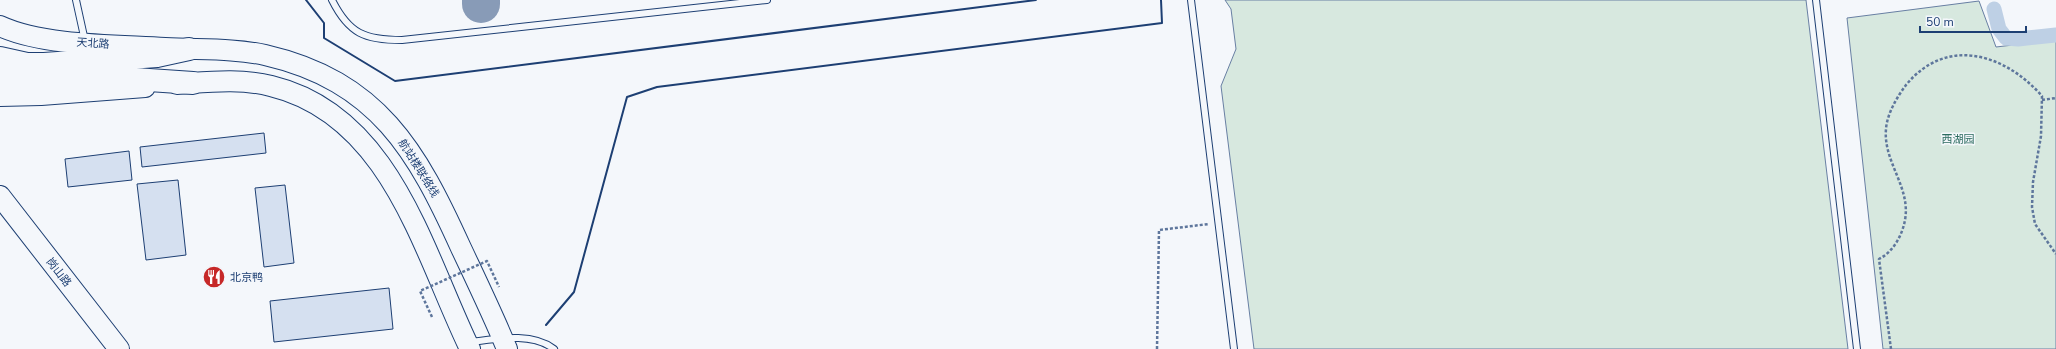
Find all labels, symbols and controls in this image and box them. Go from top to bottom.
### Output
scale bar [1920,8,2026,34]
text: 50 m [1926,14,1954,30]
street label: 天北路 [76,35,110,52]
park label: 西湖园 [1942,132,1975,147]
street label: 航站楼联络线 [395,136,442,200]
street label: 岗山路 [43,255,75,290]
restaurant icon: 北京鸭 [201,264,227,290]
place label: 北京鸭 [230,270,263,285]

